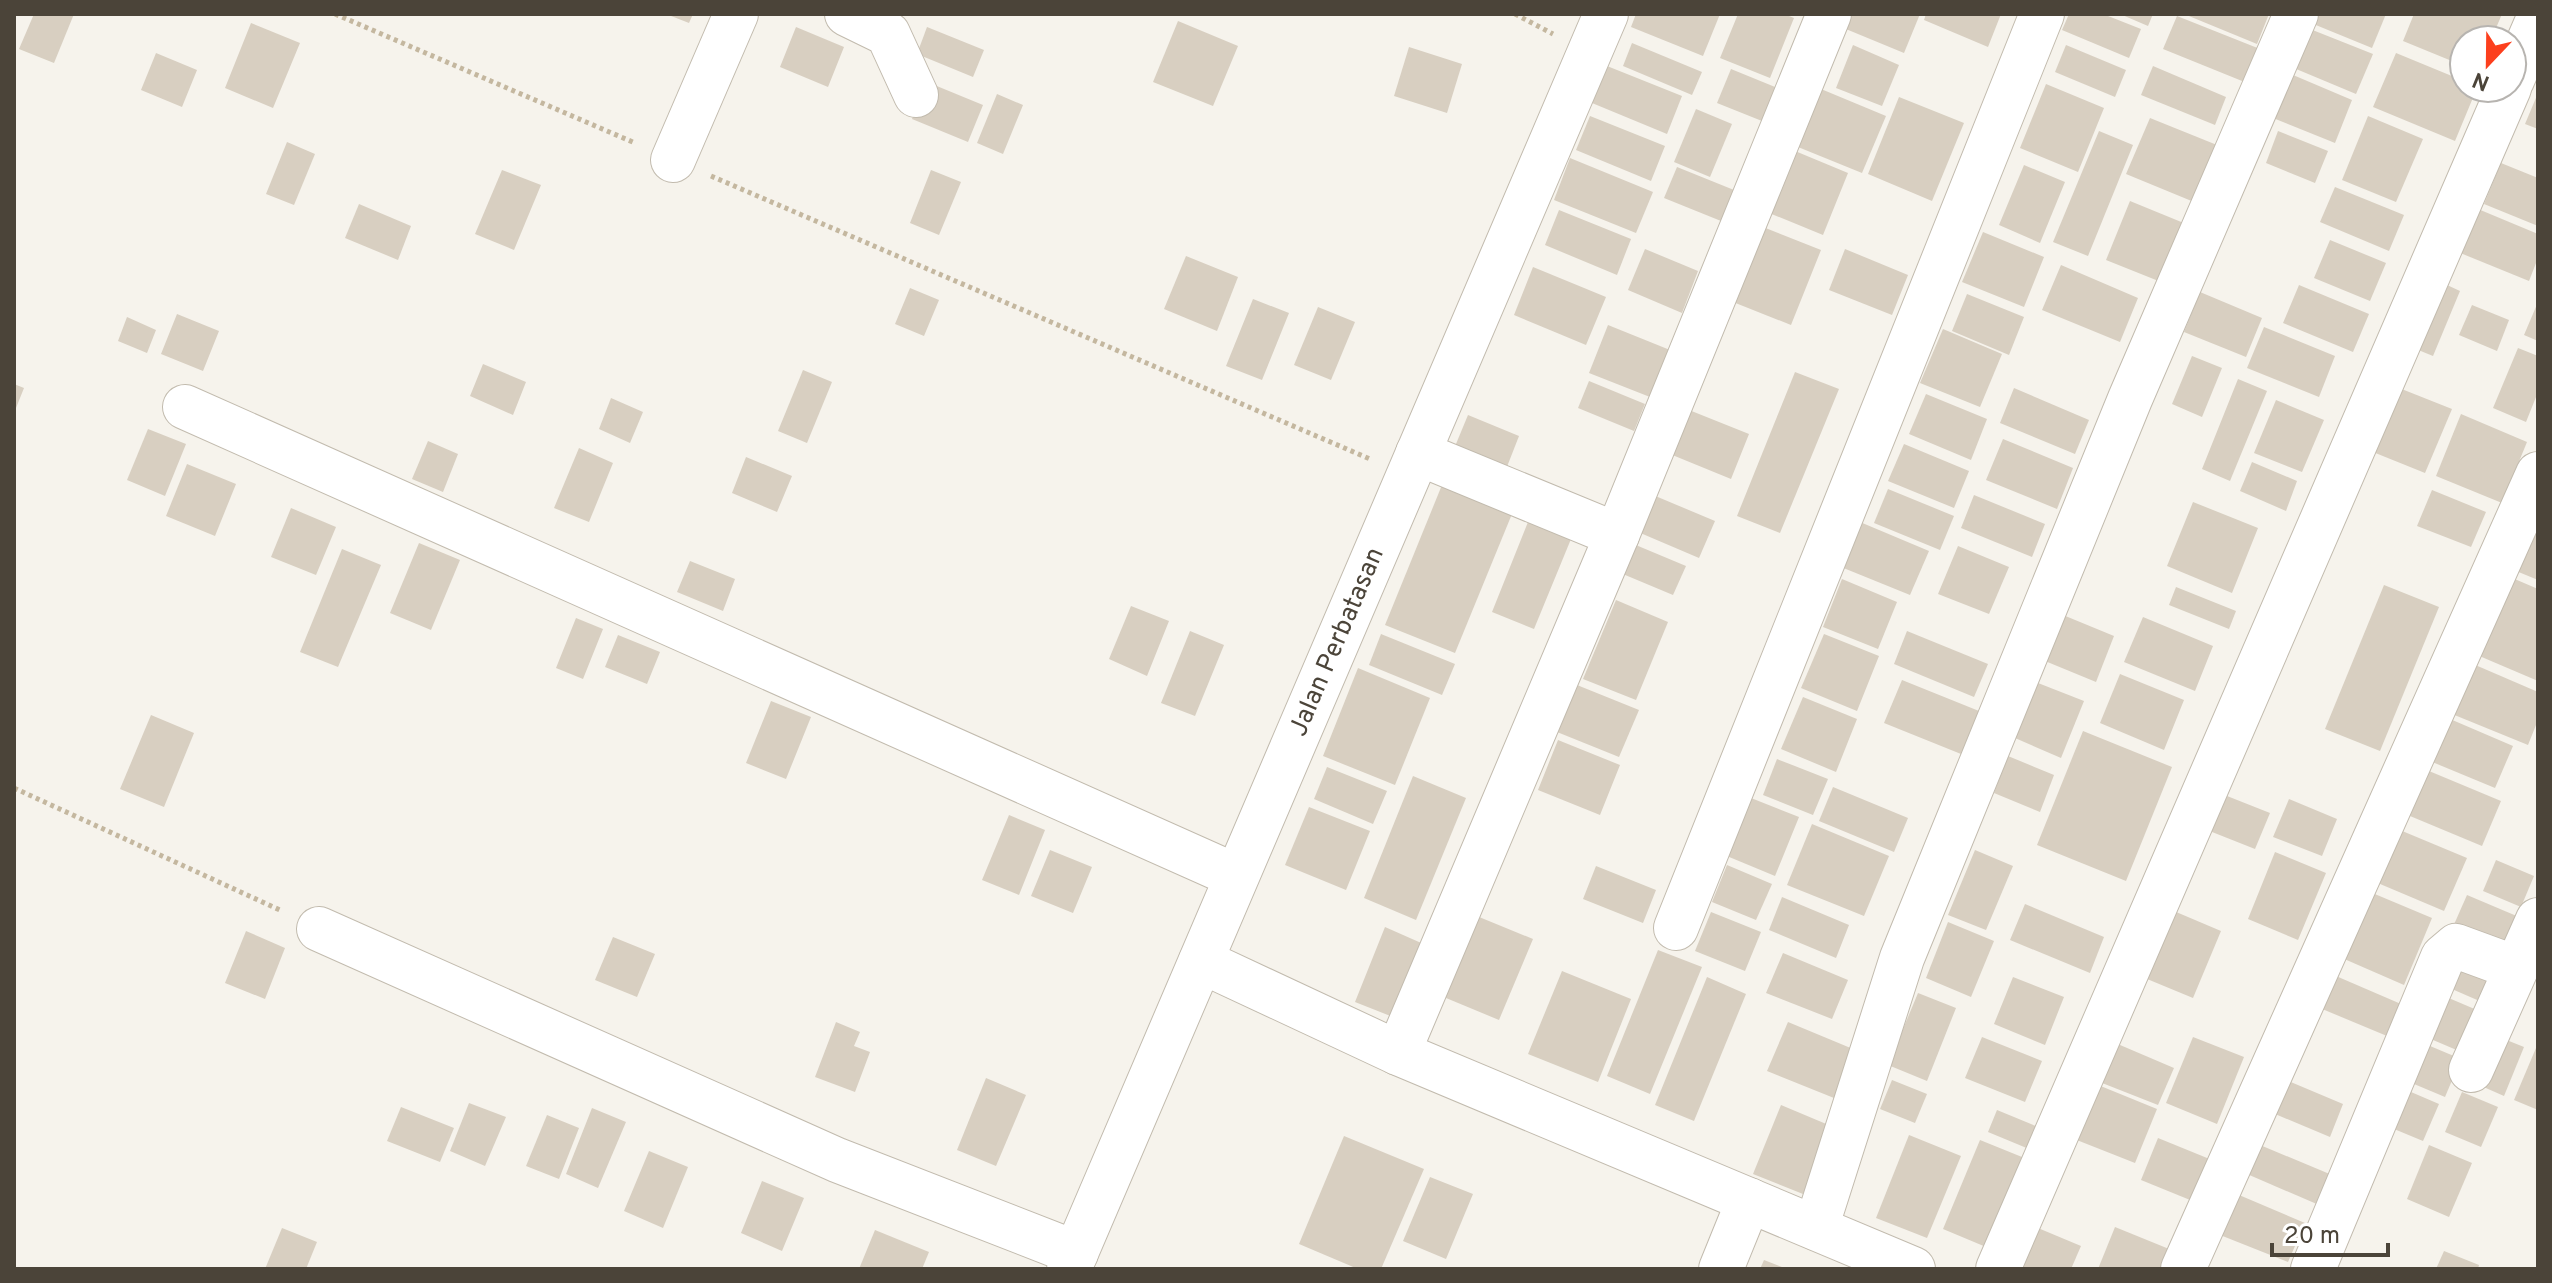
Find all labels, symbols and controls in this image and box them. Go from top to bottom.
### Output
north arrow [2448,24,2528,104]
text: N [2469,65,2494,96]
street label: Jalan Perbatasan [1282,542,1392,741]
scale bar [2272,1207,2388,1257]
text: 20 m [2284,1222,2340,1252]

